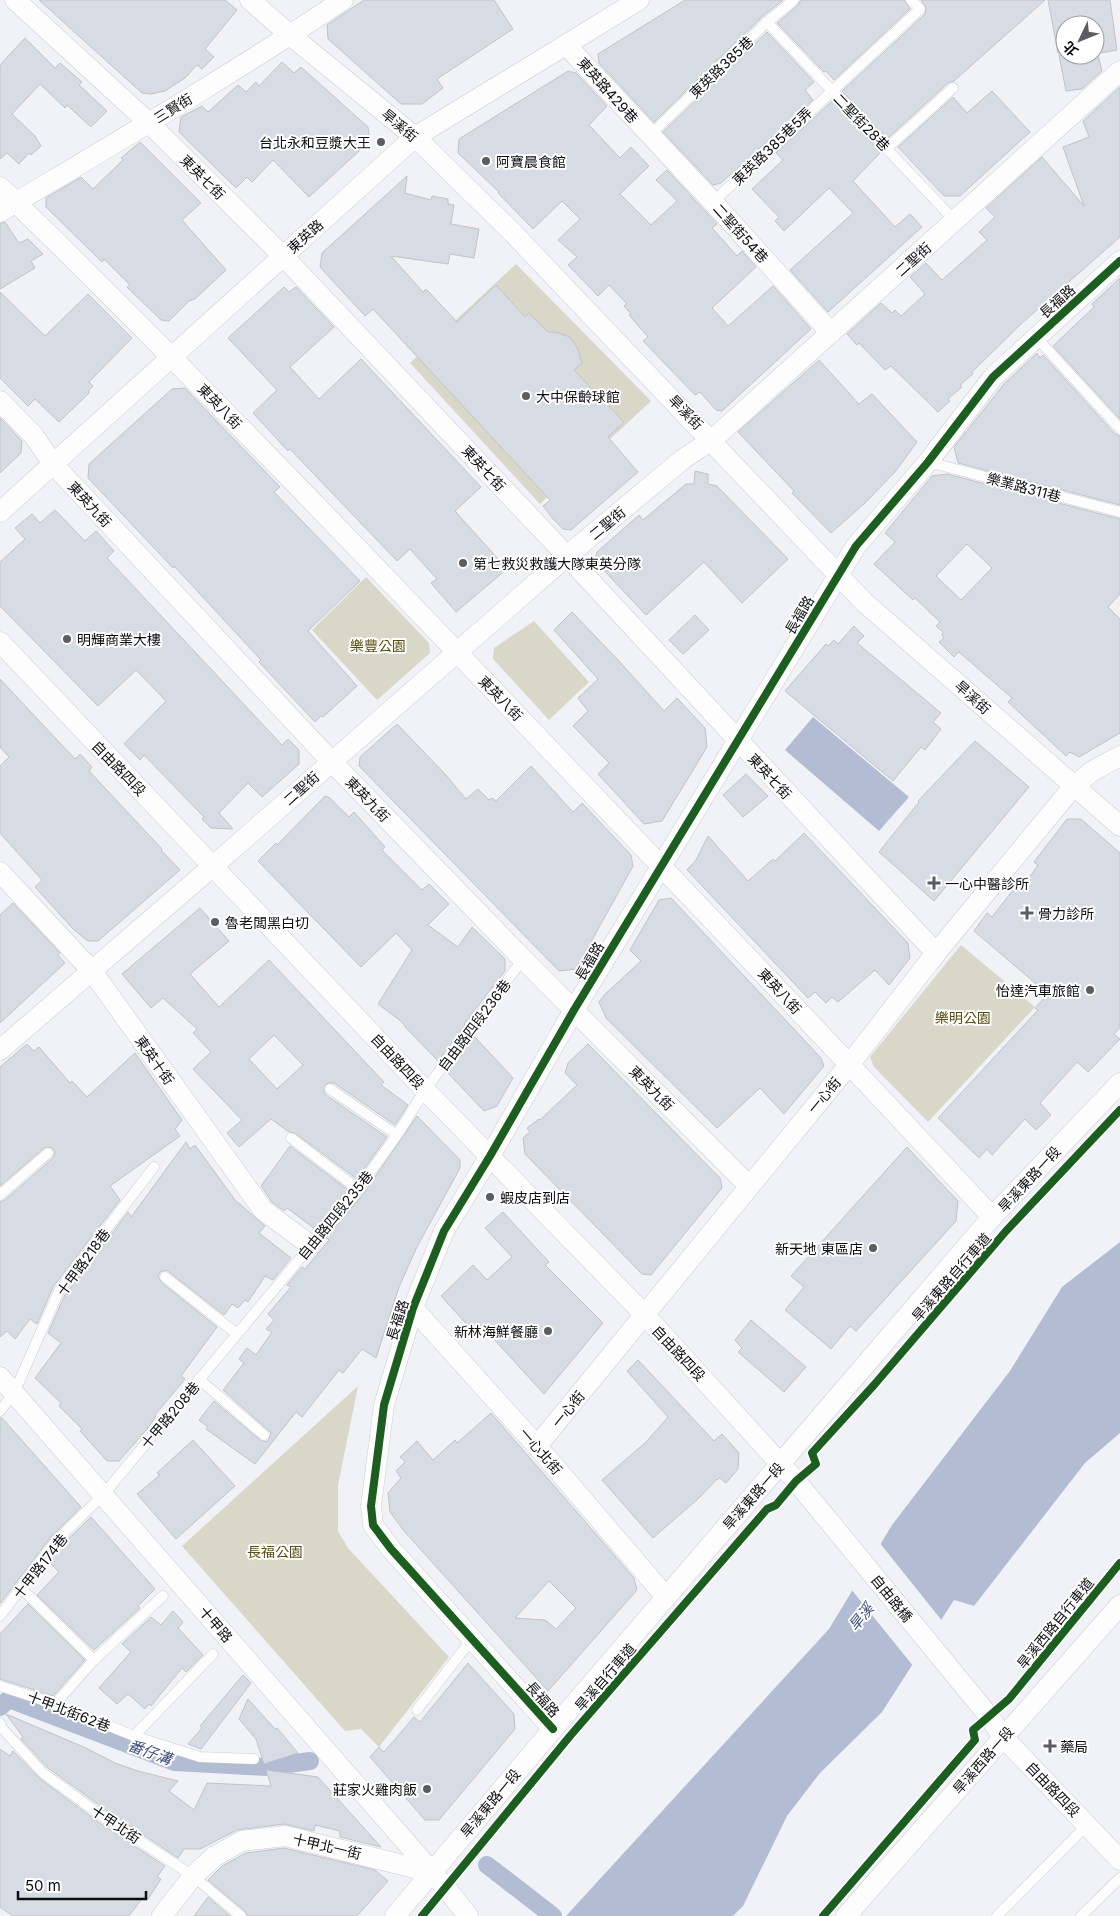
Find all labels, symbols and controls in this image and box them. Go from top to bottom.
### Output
north arrow [1055,15,1105,65]
street label: 東英路385巷 [686,32,756,102]
text: 北 [1059,38,1081,60]
street label: 東英路429巷 [574,54,642,126]
street label: 三賢街 [151,90,195,126]
street label: 二聖街28巷 [830,90,894,154]
street label: 東英路385巷5弄 [729,104,815,188]
street label: 旱溪街 [378,105,422,145]
place label: 台北永和豆漿大王 [259,134,371,151]
marker: 台北永和豆漿大王 [375,136,387,148]
street label: 東英七街 [177,151,229,203]
place label: 阿寶晨食館 [496,153,566,170]
marker: 阿寶晨食館 [480,155,492,167]
street label: 二聖街54巷 [710,200,772,266]
street label: 東英路 [284,216,326,256]
street label: 二聖街 [892,239,934,279]
street label: 長福路 [1036,281,1078,321]
street label: 東英八街 [194,380,246,432]
place label: 大中保齡球館 [536,388,620,405]
marker: 大中保齡球館 [520,390,532,402]
street label: 旱溪街 [665,391,707,433]
street label: 東英七街 [459,442,509,494]
street label: 樂業路311巷 [985,469,1063,505]
street label: 東英九街 [65,478,115,530]
street label: 二聖街 [585,503,629,543]
place label: 第七救災救護大隊東英分隊 [473,555,641,572]
marker: 第七救災救護大隊東英分隊 [457,557,469,569]
street label: 長福路 [781,593,817,637]
place label: 明輝商業大樓 [77,631,161,648]
marker: 明輝商業大樓 [61,633,73,645]
park label: 樂豐公園 [350,637,406,654]
street label: 東英八街 [475,672,527,724]
street label: 旱溪街 [952,677,994,717]
street label: 自由路四段 [89,737,149,799]
street label: 東英七街 [745,750,795,802]
street label: 二聖街 [280,768,322,808]
street label: 東英九街 [342,773,394,825]
place label: 一心中醫診所 [945,875,1029,892]
marker: 一心中醫診所 [927,876,941,890]
place label: 骨力診所 [1038,905,1094,922]
marker: 骨力診所 [1020,906,1034,920]
place label: 魯老闆黑白切 [225,914,309,931]
marker: 魯老闆黑白切 [209,916,221,928]
street label: 長福路 [571,939,607,983]
street label: 東英八街 [755,965,805,1017]
street label: 自由路四段236巷 [434,976,514,1074]
place label: 怡達汽車旅館 [996,982,1080,999]
marker: 怡達汽車旅館 [1084,984,1096,996]
park label: 樂明公園 [935,1009,991,1026]
street label: 自由路四段 [368,1030,428,1092]
street label: 東英十街 [132,1032,178,1088]
street label: 東英九街 [626,1062,678,1114]
street label: 一心街 [804,1073,844,1117]
street label: 旱溪東路一段 [994,1142,1064,1216]
street label: 自由路四段235巷 [294,1167,376,1263]
place label: 蝦皮店到店 [500,1189,570,1206]
marker: 蝦皮店到店 [484,1191,496,1203]
street label: 十甲路218巷 [53,1225,113,1299]
street label: 旱溪東路自行車道 [908,1229,994,1325]
place label: 新天地 東區店 [775,1240,863,1257]
marker: 新天地 東區店 [867,1242,879,1254]
street label: 長福路 [382,1297,412,1343]
street label: 自由路四段 [649,1322,709,1384]
place label: 新林海鮮餐廳 [454,1323,538,1340]
marker: 新林海鮮餐廳 [542,1325,554,1337]
street label: 十甲路208巷 [137,1378,203,1452]
street label: 一心街 [548,1387,588,1431]
street label: 一心北街 [516,1424,566,1478]
street label: 旱溪東路一段 [719,1459,787,1533]
street label: 十甲路174巷 [9,1530,71,1602]
park label: 長福公園 [247,1543,303,1560]
street label: 自由路橋 [868,1571,916,1625]
street label: 旱溪西路自行車道 [1013,1574,1097,1672]
water label: 旱溪 [844,1598,879,1635]
street label: 十甲路 [196,1603,236,1645]
street label: 旱溪自行車道 [571,1640,639,1714]
street label: 長福路 [523,1678,563,1720]
street label: 十甲北街62巷 [25,1687,113,1735]
street label: 旱溪西路一段 [949,1723,1017,1797]
water label: 番仔溝 [126,1735,176,1769]
place label: 藥局 [1060,1738,1088,1755]
marker: 藥局 [1044,1740,1056,1752]
street label: 自由路四段 [1023,1758,1083,1820]
street label: 旱溪東路一段 [456,1765,524,1841]
place label: 莊家火雞肉飯 [333,1781,417,1798]
marker: 莊家火雞肉飯 [421,1783,433,1795]
street label: 十甲北街 [88,1801,144,1847]
street label: 十甲北一街 [291,1830,363,1862]
scale bar [18,1868,145,1900]
text: 50 m [25,1876,61,1895]

